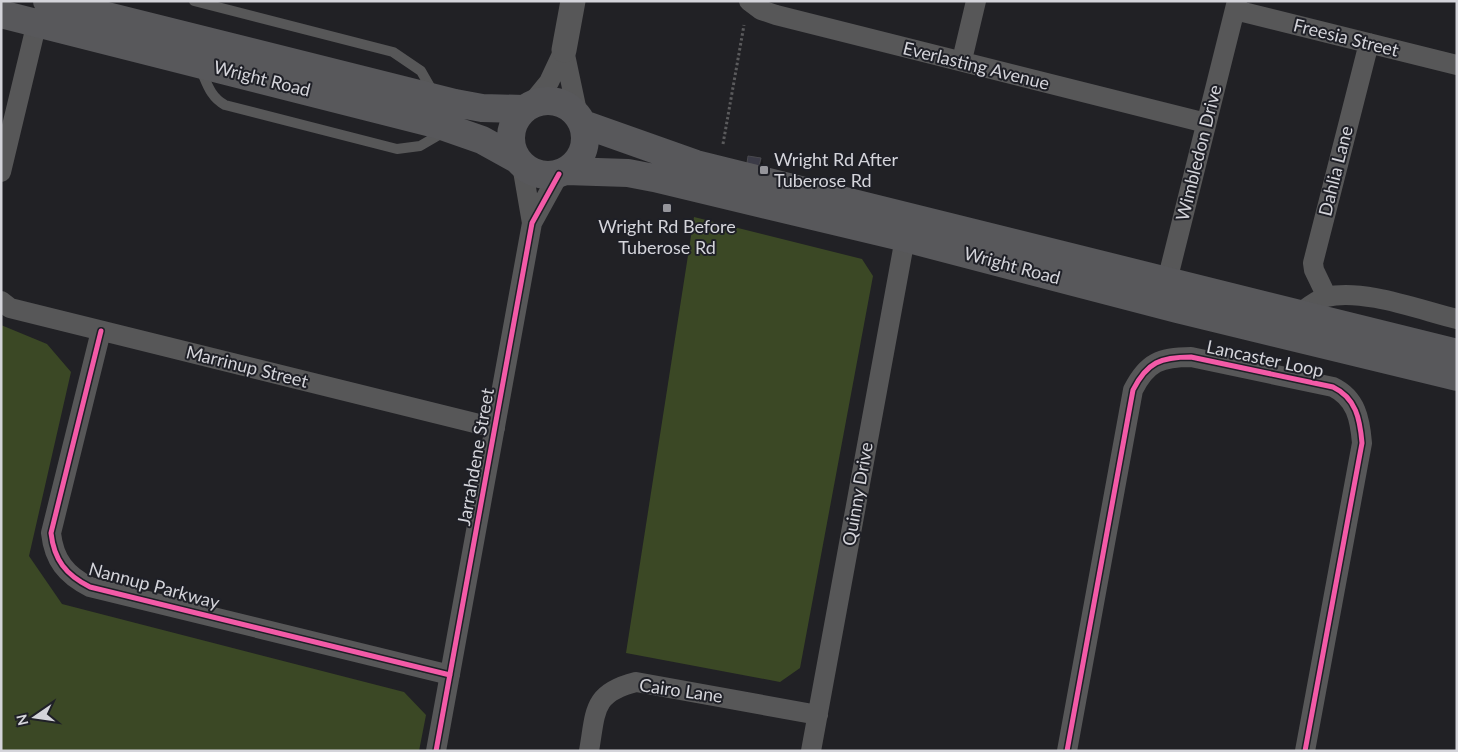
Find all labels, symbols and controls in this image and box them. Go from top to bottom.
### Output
street label: Freesia Street [1291,13,1402,61]
street label: Everlasting Avenue [901,36,1052,94]
street label: Wright Road [212,55,313,101]
street label: Wimbledon Drive [1170,82,1226,223]
street label: Dahlia Lane [1313,123,1357,218]
place label: Wright Rd After Tuberose Rd [774,148,899,191]
marker: Wright Rd After Tuberose Rd [758,164,770,176]
marker: Wright Rd Before Tuberose Rd [661,202,673,214]
place label: Wright Rd Before Tuberose Rd [598,215,736,258]
street label: Wright Road [962,242,1063,288]
street label: Lancaster Loop [1205,335,1326,381]
street label: Marrinup Street [184,340,311,392]
street label: Jarrahdene Street [452,386,498,527]
street label: Quinny Drive [837,440,877,547]
street label: Nannup Parkway [86,557,223,613]
street label: Cairo Lane [638,673,724,707]
north arrow [10,692,60,742]
text: N [12,713,31,727]

